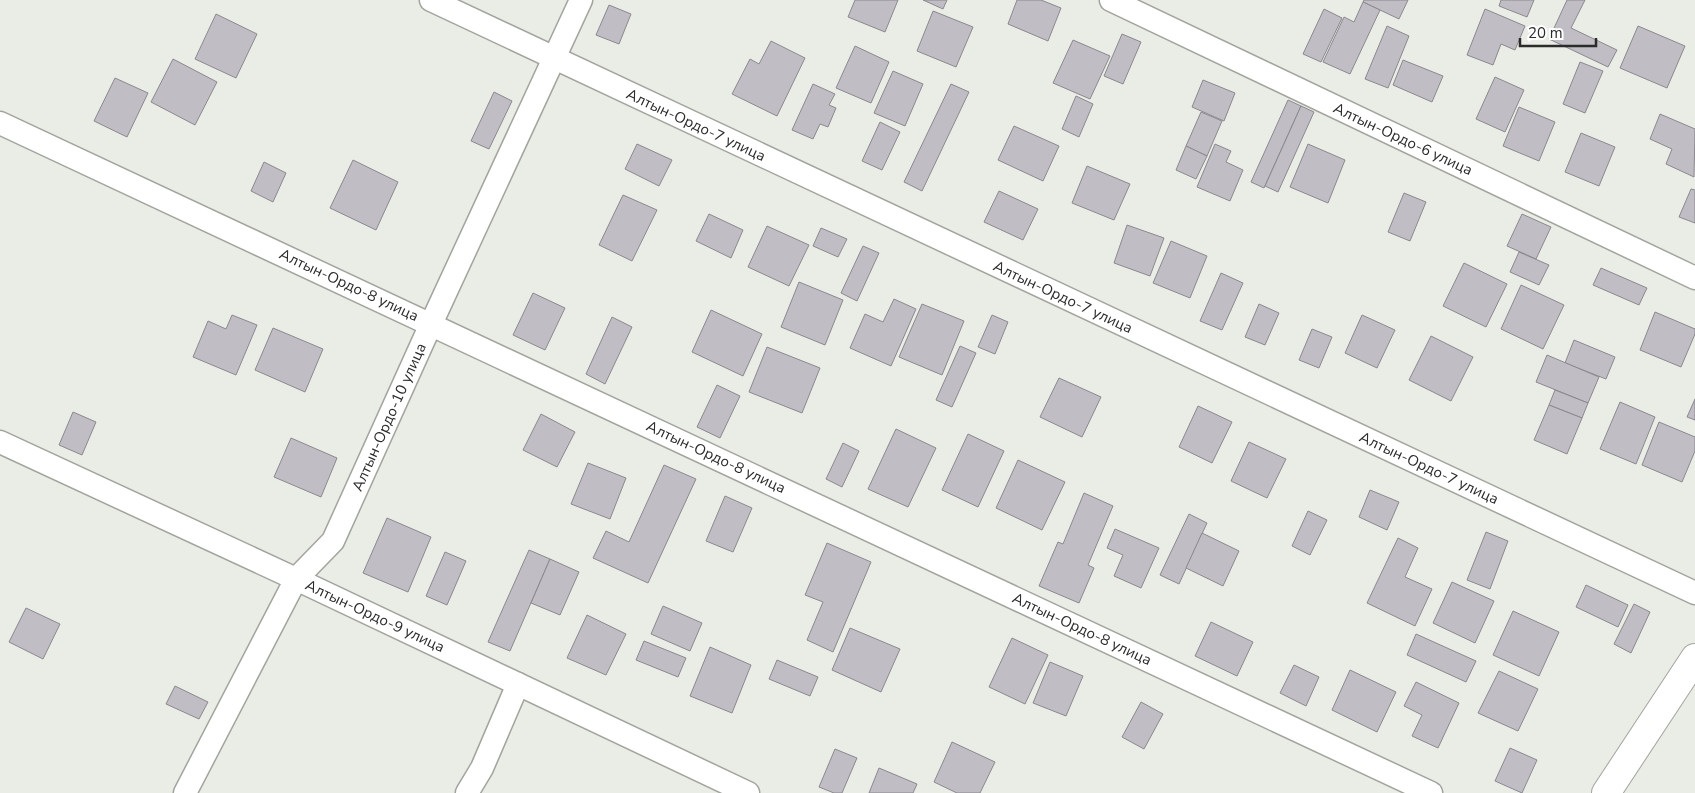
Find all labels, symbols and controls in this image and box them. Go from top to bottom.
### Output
scale bar [1520,15,1596,47]
text: 20 m [1528,23,1563,43]
street label: Алтын-Ордо-7 улица [623,84,769,166]
street label: Алтын-Ордо-6 улица [1330,98,1476,180]
street label: Алтын-Ордо-8 улица [276,244,422,326]
street label: Алтын-Ордо-7 улица [990,256,1136,338]
street label: Алтын-Ордо-10 улица [347,340,431,494]
street label: Алтын-Ордо-8 улица [643,416,789,498]
street label: Алтын-Ордо-7 улица [1356,427,1502,509]
street label: Алтын-Ордо-9 улица [302,575,448,657]
street label: Алтын-Ордо-8 улица [1009,588,1155,670]

